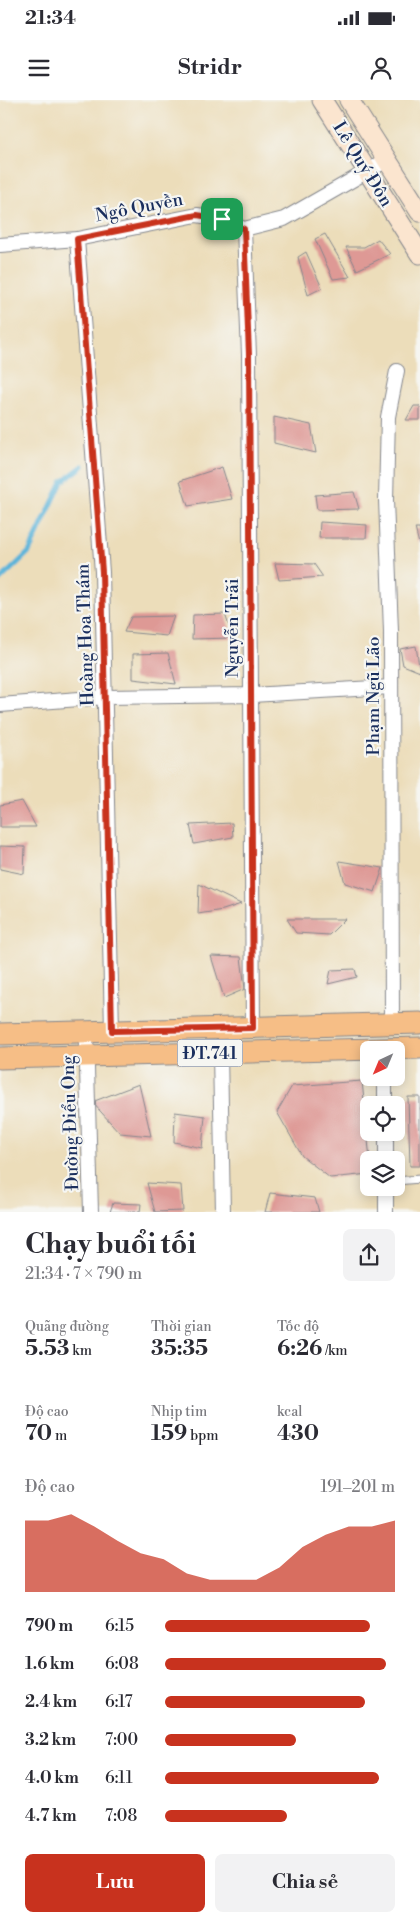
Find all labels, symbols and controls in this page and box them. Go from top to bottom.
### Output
text: 21:34 [25,6,76,30]
icon: menu [25,54,53,82]
text: Stridr [178,54,242,81]
icon: person [367,54,395,82]
street label: Lê Quý Đôn [327,117,398,211]
street label: Ngô Quyền [93,188,185,227]
pin [201,198,243,240]
icon: arrive [208,205,236,233]
street label: Hoàng Hoa Thám [72,563,99,707]
street label: Nguyễn Trãi [221,578,244,678]
street label: Phạm Ngũ Lão [362,636,385,756]
road number: ĐT.741 [178,1040,242,1066]
north arrow [360,1041,405,1086]
map controls [360,1041,405,1196]
street label: Đường Điểu Ong [57,1054,84,1191]
button: locate [360,1096,405,1141]
button: layers [360,1151,405,1196]
text: Chạy buổi tối [25,1227,196,1262]
button: share [343,1229,395,1281]
text: 21:34 · 7 × 790 m [25,1264,142,1284]
text: Quãng đường [25,1318,109,1336]
text: Thời gian [151,1318,212,1336]
text: Tốc độ [277,1318,319,1336]
text: 5.53 [25,1336,69,1362]
text: 35:35 [151,1336,208,1362]
text: 6:26 [277,1336,322,1362]
text: km [69,1342,92,1360]
text: /km [322,1342,347,1360]
text: Độ cao [25,1403,69,1421]
text: Nhịp tim [151,1403,207,1421]
text: kcal [277,1403,302,1421]
text: 70 [25,1421,52,1447]
text: 159 [151,1421,187,1447]
text: 430 [277,1421,319,1447]
text: m [52,1427,67,1445]
text: bpm [187,1427,219,1445]
text: Độ cao [25,1477,75,1497]
text: 191–201 m [321,1477,395,1497]
text: 790 m [25,1616,73,1636]
text: 6:15 [105,1616,134,1636]
text: 1.6 km [25,1654,74,1674]
text: 6:08 [105,1654,139,1674]
text: 2.4 km [25,1692,77,1712]
text: 6:17 [105,1692,132,1712]
text: 3.2 km [25,1730,76,1750]
text: 7:00 [105,1730,138,1750]
text: 4.0 km [25,1768,79,1788]
text: 6:11 [105,1768,133,1788]
text: 4.7 km [25,1806,77,1826]
text: 7:08 [105,1806,137,1826]
button: Lưu [25,1854,205,1912]
button: Chia sẻ [215,1854,395,1912]

